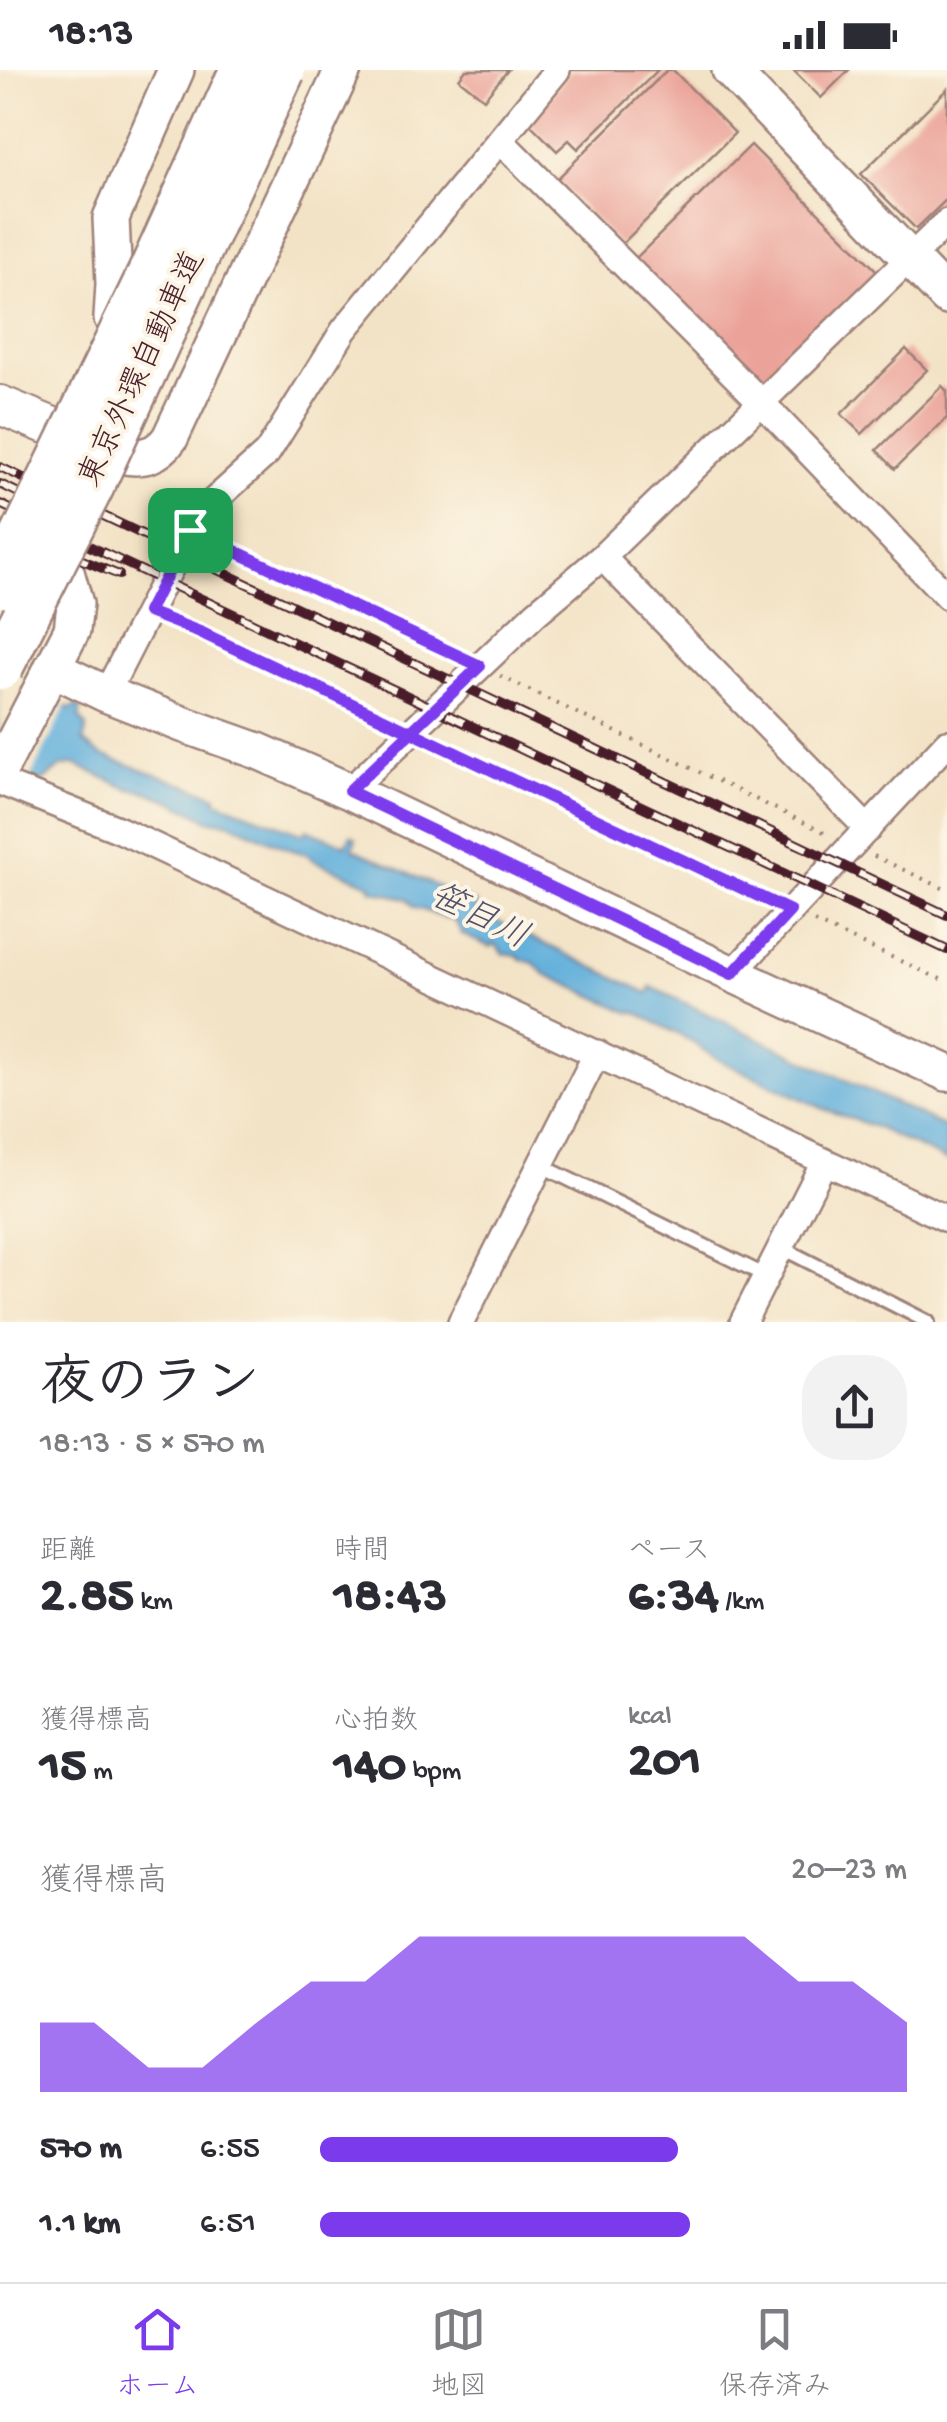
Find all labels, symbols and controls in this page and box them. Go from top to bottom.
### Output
text: 18:13 [50,13,133,57]
street label: 東京外環自動車道 [71,245,215,494]
pin [148,488,233,573]
icon: arrive [163,503,218,558]
water label: 笹目川 [422,876,535,960]
button: share [802,1355,907,1460]
text: 夜のラン [40,1356,260,1420]
text: 18:13 · 5 × 570 m [40,1426,265,1464]
text: 距離 [40,1536,96,1569]
text: 時間 [334,1536,390,1569]
text: ペース [628,1536,710,1569]
text: 2.85 [40,1569,134,1628]
text: 18:43 [334,1569,447,1628]
text: 6:34 [628,1569,719,1628]
text: km [134,1586,173,1619]
text: /km [719,1586,764,1619]
text: kcal [628,1701,672,1734]
text: 獲得標高 [40,1706,152,1739]
text: 心拍数 [334,1706,418,1739]
text: 201 [628,1734,701,1793]
text: 15 [40,1739,86,1798]
text: 140 [334,1739,406,1798]
text: m [86,1756,113,1789]
text: bpm [406,1756,461,1789]
text: 20–23 m [791,1852,907,1890]
text: 獲得標高 [40,1864,168,1902]
text: 570 m [40,2131,122,2169]
text: 6:55 [200,2131,260,2169]
text: 1.1 km [40,2206,120,2244]
text: 6:51 [200,2206,256,2244]
tab: ホーム [116,2302,199,2405]
tab: 地図 [431,2302,487,2405]
tab: 保存済み [719,2302,831,2405]

